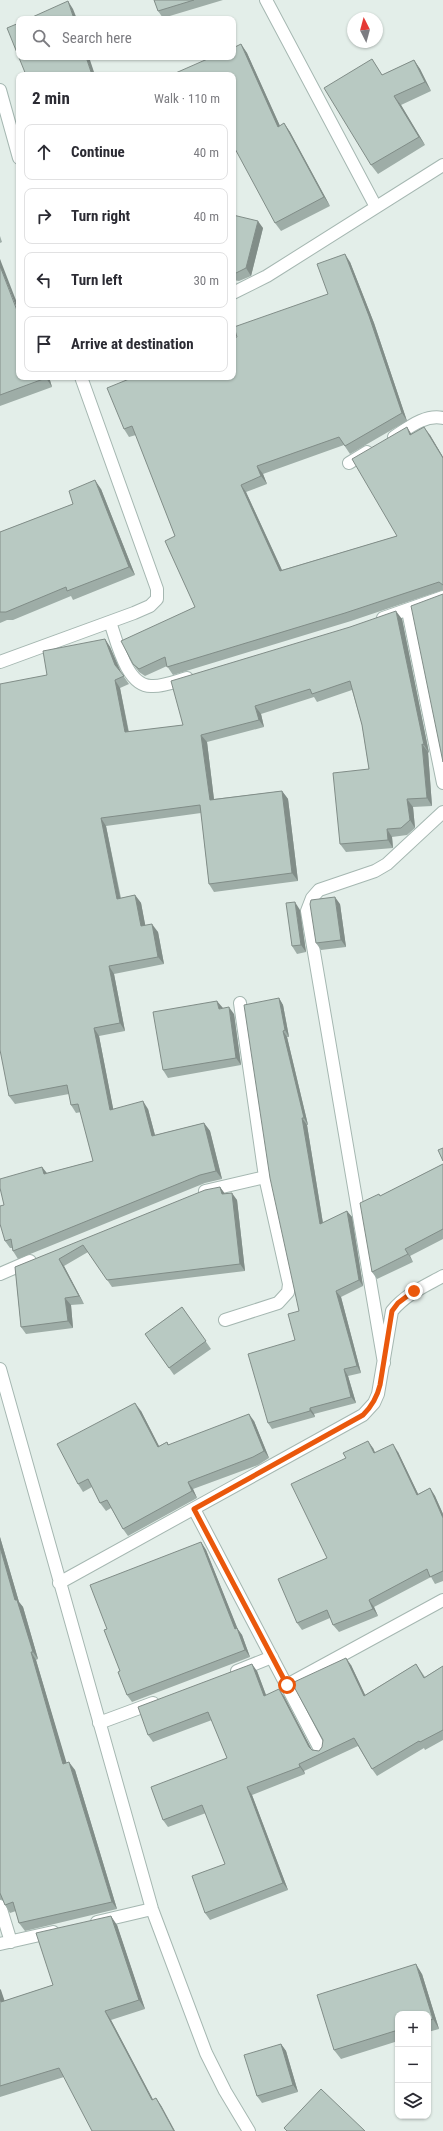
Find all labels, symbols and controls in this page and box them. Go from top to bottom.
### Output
north arrow [347,12,383,48]
search box [16,16,236,60]
icon: search [30,27,52,49]
text: Search here [62,29,132,47]
text: 2 min [32,88,70,108]
text: Walk · 110 m [154,91,220,106]
icon: ahead [33,141,55,163]
text: Continue [71,143,125,161]
text: 40 m [193,145,219,160]
icon: right [33,205,55,227]
text: Turn right [71,207,130,225]
text: 40 m [193,209,219,224]
icon: left [33,269,55,291]
text: Turn left [71,271,122,289]
text: 30 m [193,273,219,288]
icon: arrive [33,333,55,355]
text: Arrive at destination [71,335,194,353]
route end [405,1282,423,1300]
route start [278,1676,296,1694]
map controls [395,2011,431,2119]
button: + [395,2011,431,2047]
button: − [395,2047,431,2083]
button: layers [395,2083,431,2119]

